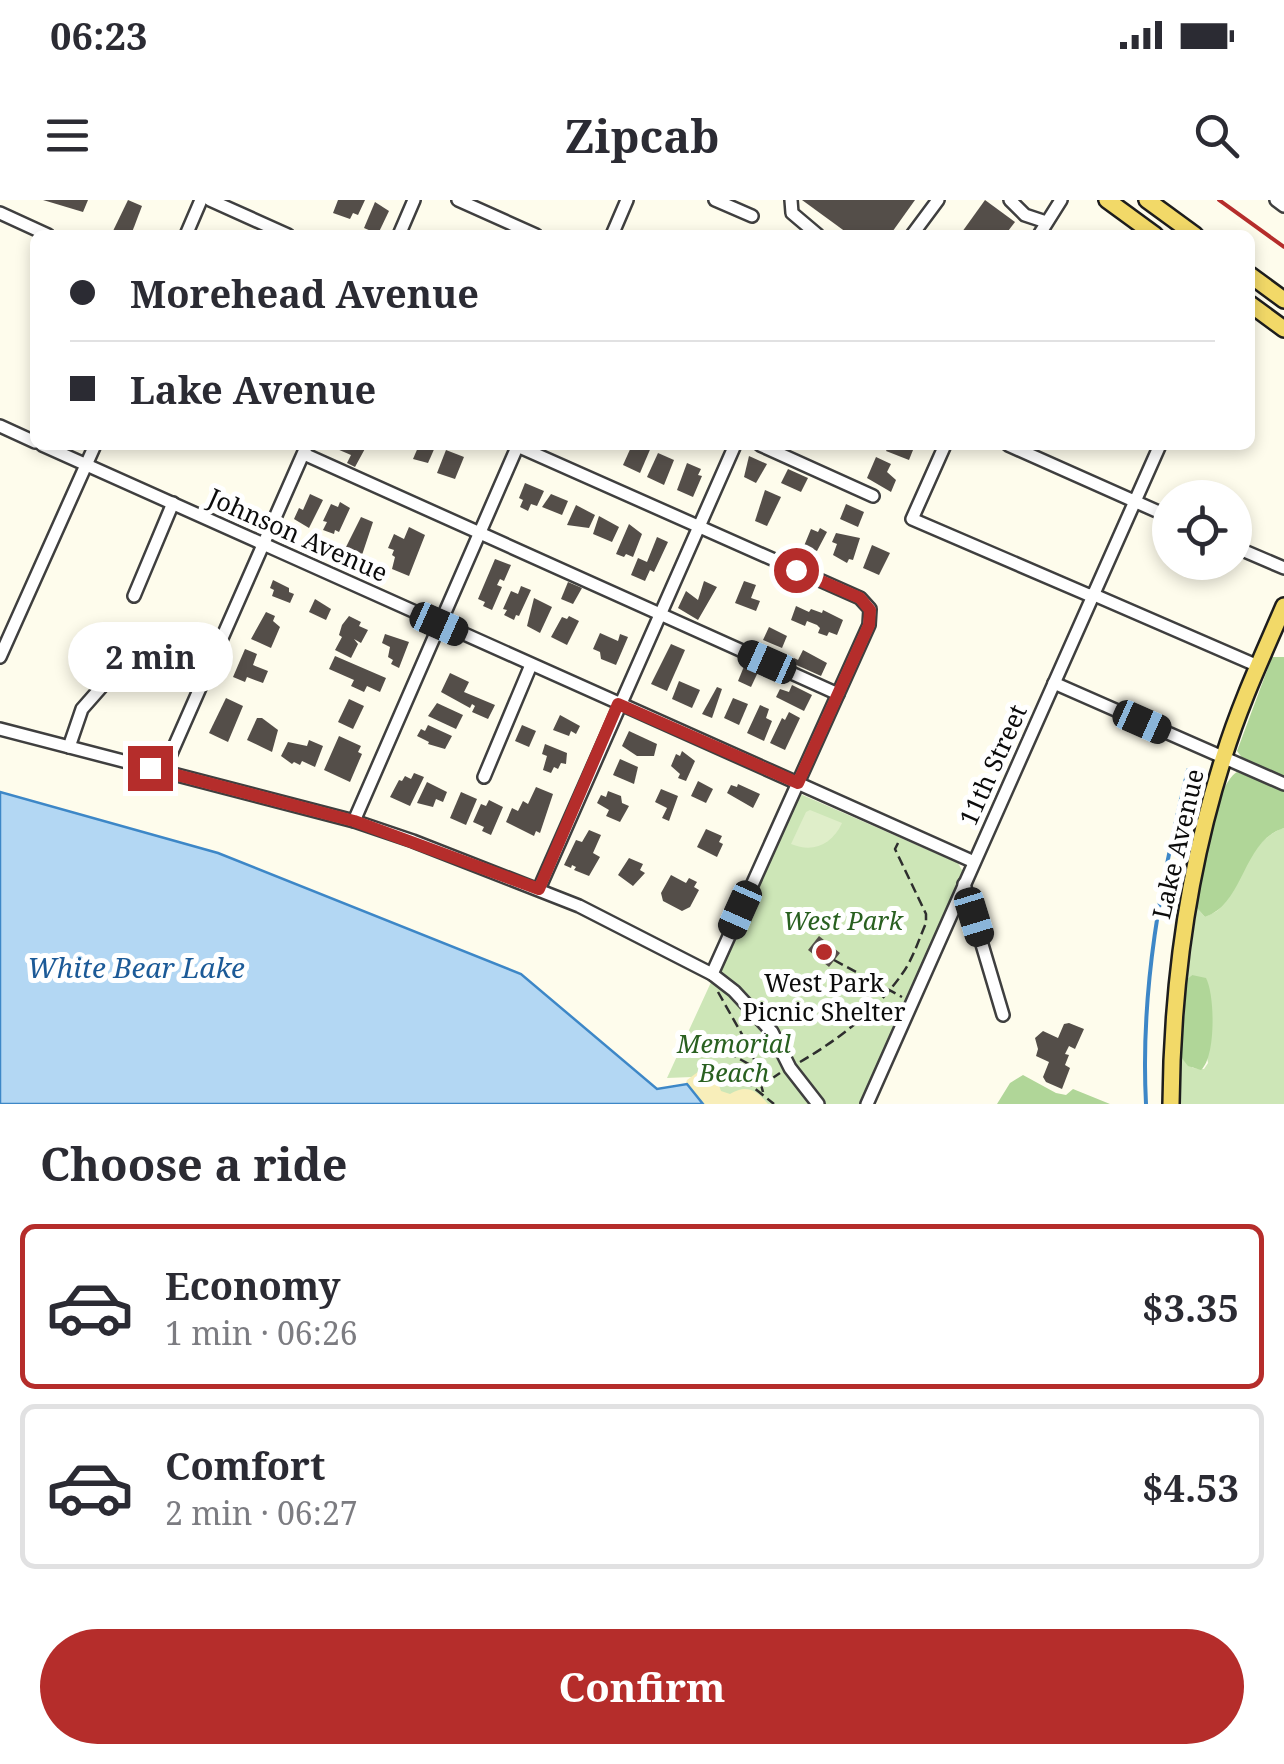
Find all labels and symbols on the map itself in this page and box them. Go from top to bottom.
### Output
street label: Johnson Avenue [202,479,393,589]
route start [774,548,819,593]
car [405,598,473,650]
callout: 2 min [68,623,232,693]
car [733,636,801,688]
car [1108,696,1176,748]
street label: 11th Street [950,699,1034,830]
route end [128,746,173,791]
street label: Lake Avenue [1143,765,1211,922]
car [714,876,766,944]
car [951,884,997,950]
park label: West Park [783,903,904,937]
marker: West Park Picnic Shelter [813,941,835,963]
water label: White Bear Lake [27,948,245,986]
place label: West Park Picnic Shelter [743,965,906,1028]
park label: Memorial Beach [676,1026,791,1089]

